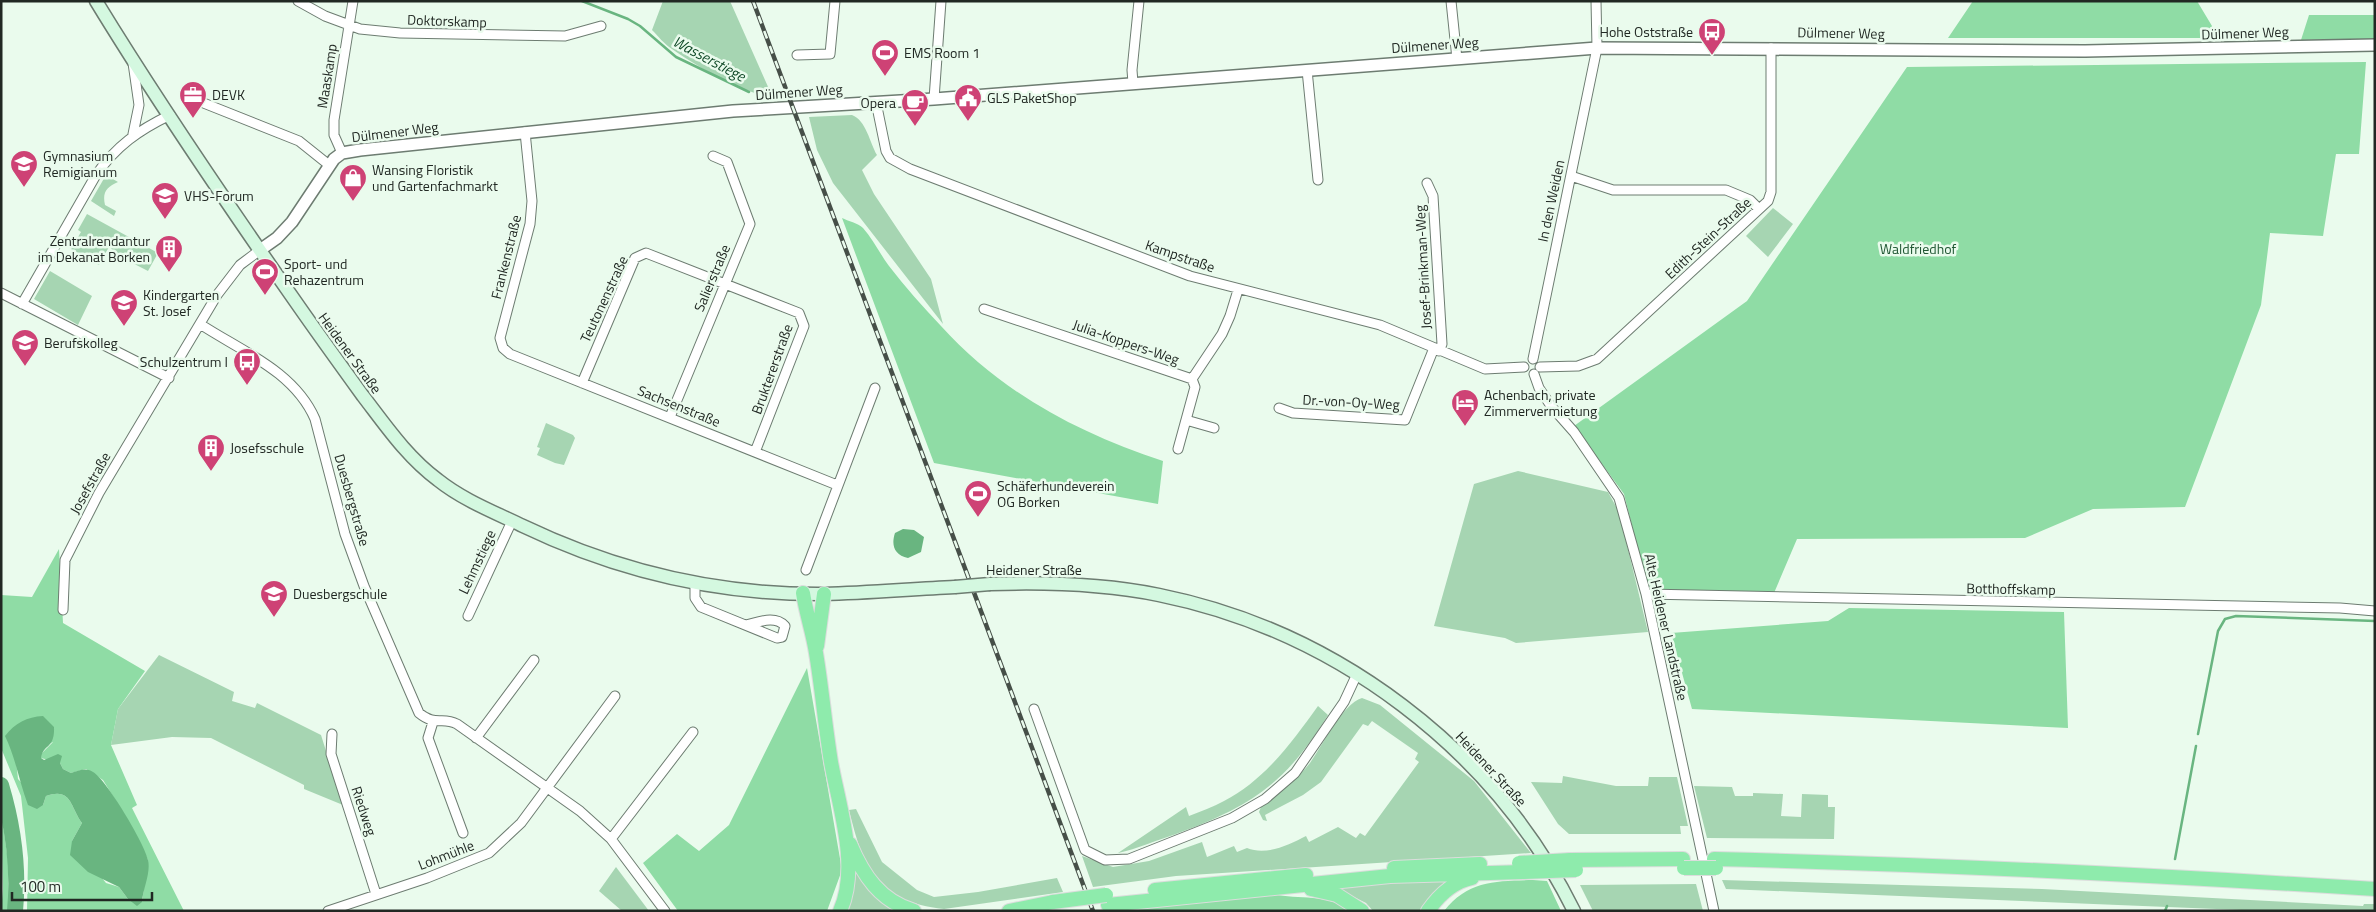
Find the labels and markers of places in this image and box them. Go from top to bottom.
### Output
bus stop icon: Hohe Oststraße [1697,17,1727,56]
place label: Hohe Oststraße [1600,21,1693,42]
sports icon: EMS Room 1 [870,38,900,77]
place label: EMS Room 1 [904,42,980,63]
office icon: DEVK [178,80,208,119]
public building icon: GLS PaketShop [953,83,983,122]
place label: DEVK [212,84,245,105]
place label: GLS PaketShop [987,87,1077,108]
cafe icon: Opera [900,88,930,127]
place label: Opera [860,92,896,113]
place label: Gymnasium Remigianum [43,145,117,182]
school or university icon: Gymnasium Remigianum [9,149,39,188]
place label: Wansing Floristik und Gartenfachmarkt [372,159,498,196]
shop icon: Wansing Floristik und Gartenfachmarkt [338,163,368,202]
school or university icon: VHS-Forum [150,181,180,220]
place label: VHS-Forum [184,185,254,206]
place label: Zentralrendantur im Dekanat Borken [38,230,150,267]
building icon: Zentralrendantur im Dekanat Borken [154,234,184,273]
place label: Sport- und Rehazentrum [284,253,364,290]
sports icon: Sport- und Rehazentrum [250,257,280,296]
place label: Kindergarten St. Josef [143,284,219,321]
school or university icon: Kindergarten St. Josef [109,288,139,327]
school or university icon: Berufskolleg [10,328,40,367]
place label: Berufskolleg [44,332,118,353]
bus stop icon: Schulzentrum I [232,347,262,386]
place label: Schulzentrum I [140,351,228,372]
place label: Achenbach, private Zimmervermietung [1484,384,1597,421]
hotel icon: Achenbach, private Zimmervermietung [1450,388,1480,427]
building icon: Josefsschule [196,433,226,472]
place label: Josefsschule [230,437,304,458]
place label: Schäferhundeverein OG Borken [997,475,1115,512]
sports icon: Schäferhundeverein OG Borken [963,479,993,518]
school or university icon: Duesbergschule [259,579,289,618]
place label: Duesbergschule [293,583,387,604]

